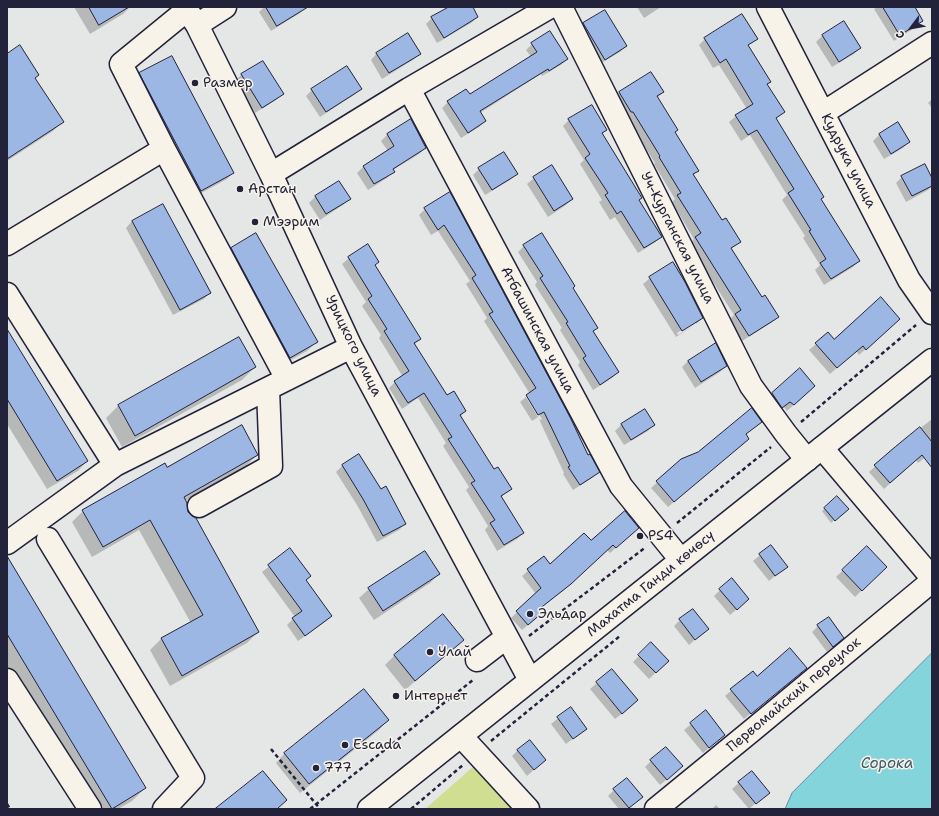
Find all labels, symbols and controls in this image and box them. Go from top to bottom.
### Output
north arrow [891,8,931,48]
text: С [892,28,909,41]
place label: Размер [203,75,253,91]
marker: Размер [190,78,200,88]
street label: Кудрука улица [817,111,879,211]
street label: Уч-Курганская улица [636,169,718,307]
place label: Арстан [248,181,296,197]
marker: Арстан [235,184,245,194]
place label: Мээрим [263,214,319,230]
marker: Мээрим [250,217,260,227]
street label: Атбашинская улица [496,264,578,396]
street label: Урицкого улица [321,293,385,399]
street label: Махатма Ганди көчөсү [584,527,718,641]
place label: PS4 [648,528,673,544]
marker: PS4 [635,531,645,541]
place label: Эльдар [538,606,586,622]
marker: Эльдар [525,609,535,619]
street label: Первомайский переулок [724,634,864,756]
place label: Улай [438,644,472,660]
marker: Улай [425,647,435,657]
place label: Интернет [404,688,467,704]
marker: Интернет [391,691,401,701]
place label: Escada [353,737,401,753]
marker: Escada [340,740,350,750]
water label: Сорока [861,755,913,773]
place label: 777 [324,760,352,776]
marker: 777 [311,763,321,773]

